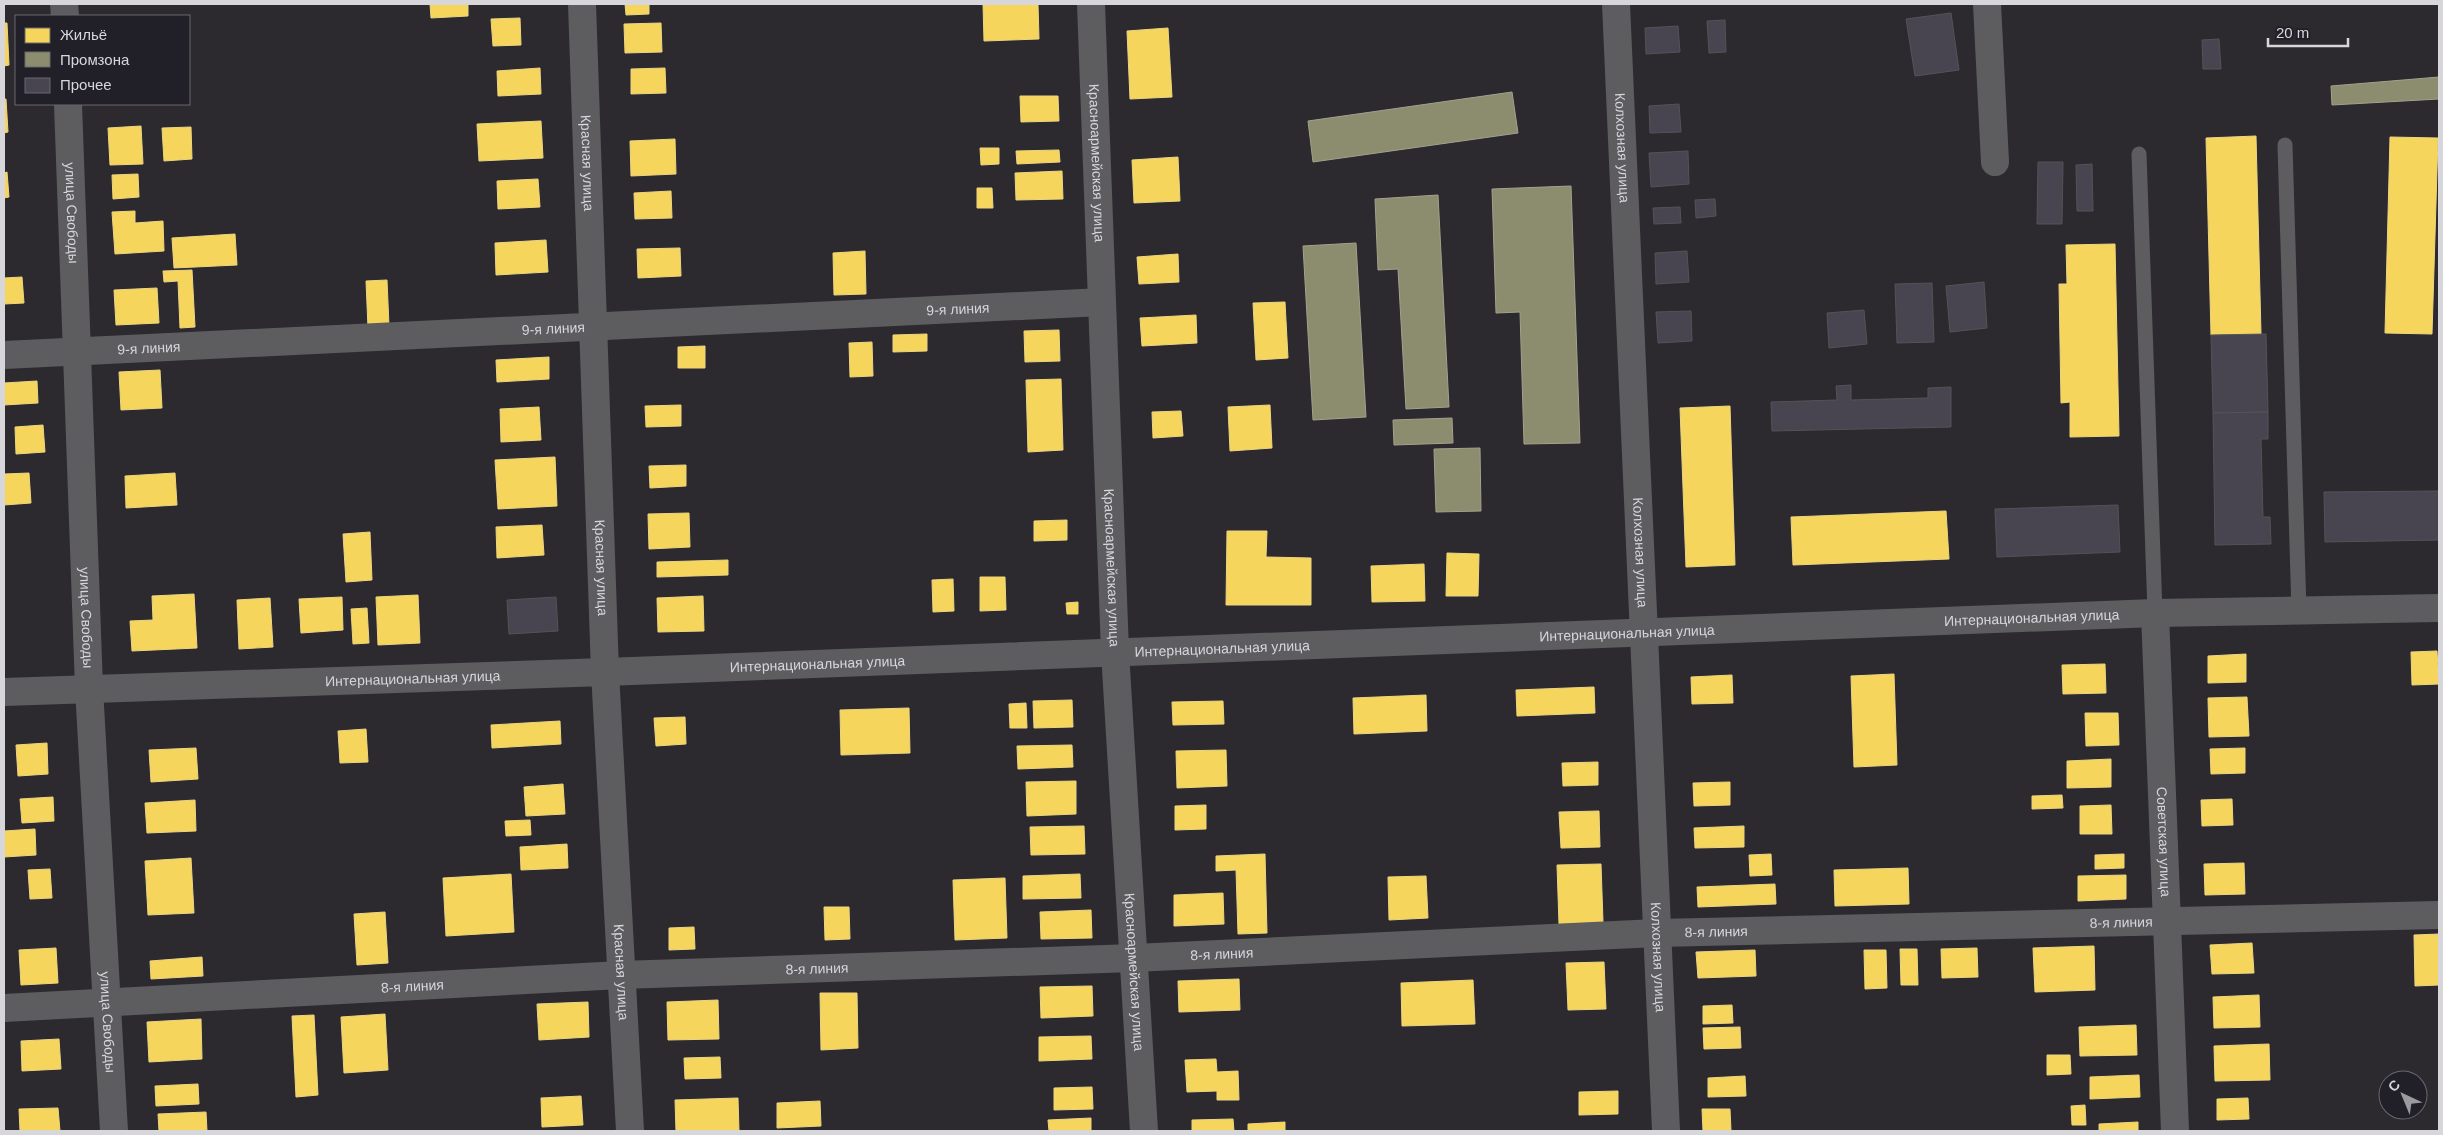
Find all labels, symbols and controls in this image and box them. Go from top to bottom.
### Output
legend [15,15,190,105]
scale bar [2268,15,2348,47]
text: 20 m [2276,24,2309,41]
text: Жильё [60,26,107,43]
text: Промзона [60,51,130,68]
text: Прочее [60,76,112,93]
street label: Красноармейская улица [1086,83,1108,243]
street label: Колхозная улица [1612,92,1633,203]
street label: Красная улица [578,115,597,212]
street label: улица Свободы [62,162,82,264]
street label: 9-я линия [926,299,990,318]
street label: 9-я линия [521,319,585,338]
street label: 9-я линия [117,338,181,358]
street label: Красноармейская улица [1101,488,1123,647]
street label: Колхозная улица [1630,497,1651,608]
street label: Красная улица [592,519,611,616]
street label: улица Свободы [77,567,96,669]
street label: Интернациональная улица [1944,606,2120,629]
street label: Интернациональная улица [1539,622,1715,644]
street label: Интернациональная улица [1134,637,1310,660]
street label: Интернациональная улица [730,653,906,675]
street label: Интернациональная улица [325,667,501,689]
street label: Советская улица [2154,787,2174,897]
street label: Красноармейская улица [1122,892,1147,1052]
street label: Колхозная улица [1648,902,1669,1013]
street label: 8-я линия [2089,914,2153,931]
street label: 8-я линия [1684,923,1748,940]
street label: Красная улица [611,924,632,1021]
street label: 8-я линия [1190,944,1254,963]
street label: 8-я линия [785,959,849,978]
street label: улица Свободы [97,971,119,1073]
street label: 8-я линия [380,976,444,996]
north arrow [2378,1070,2428,1120]
text: С [2385,1076,2403,1095]

